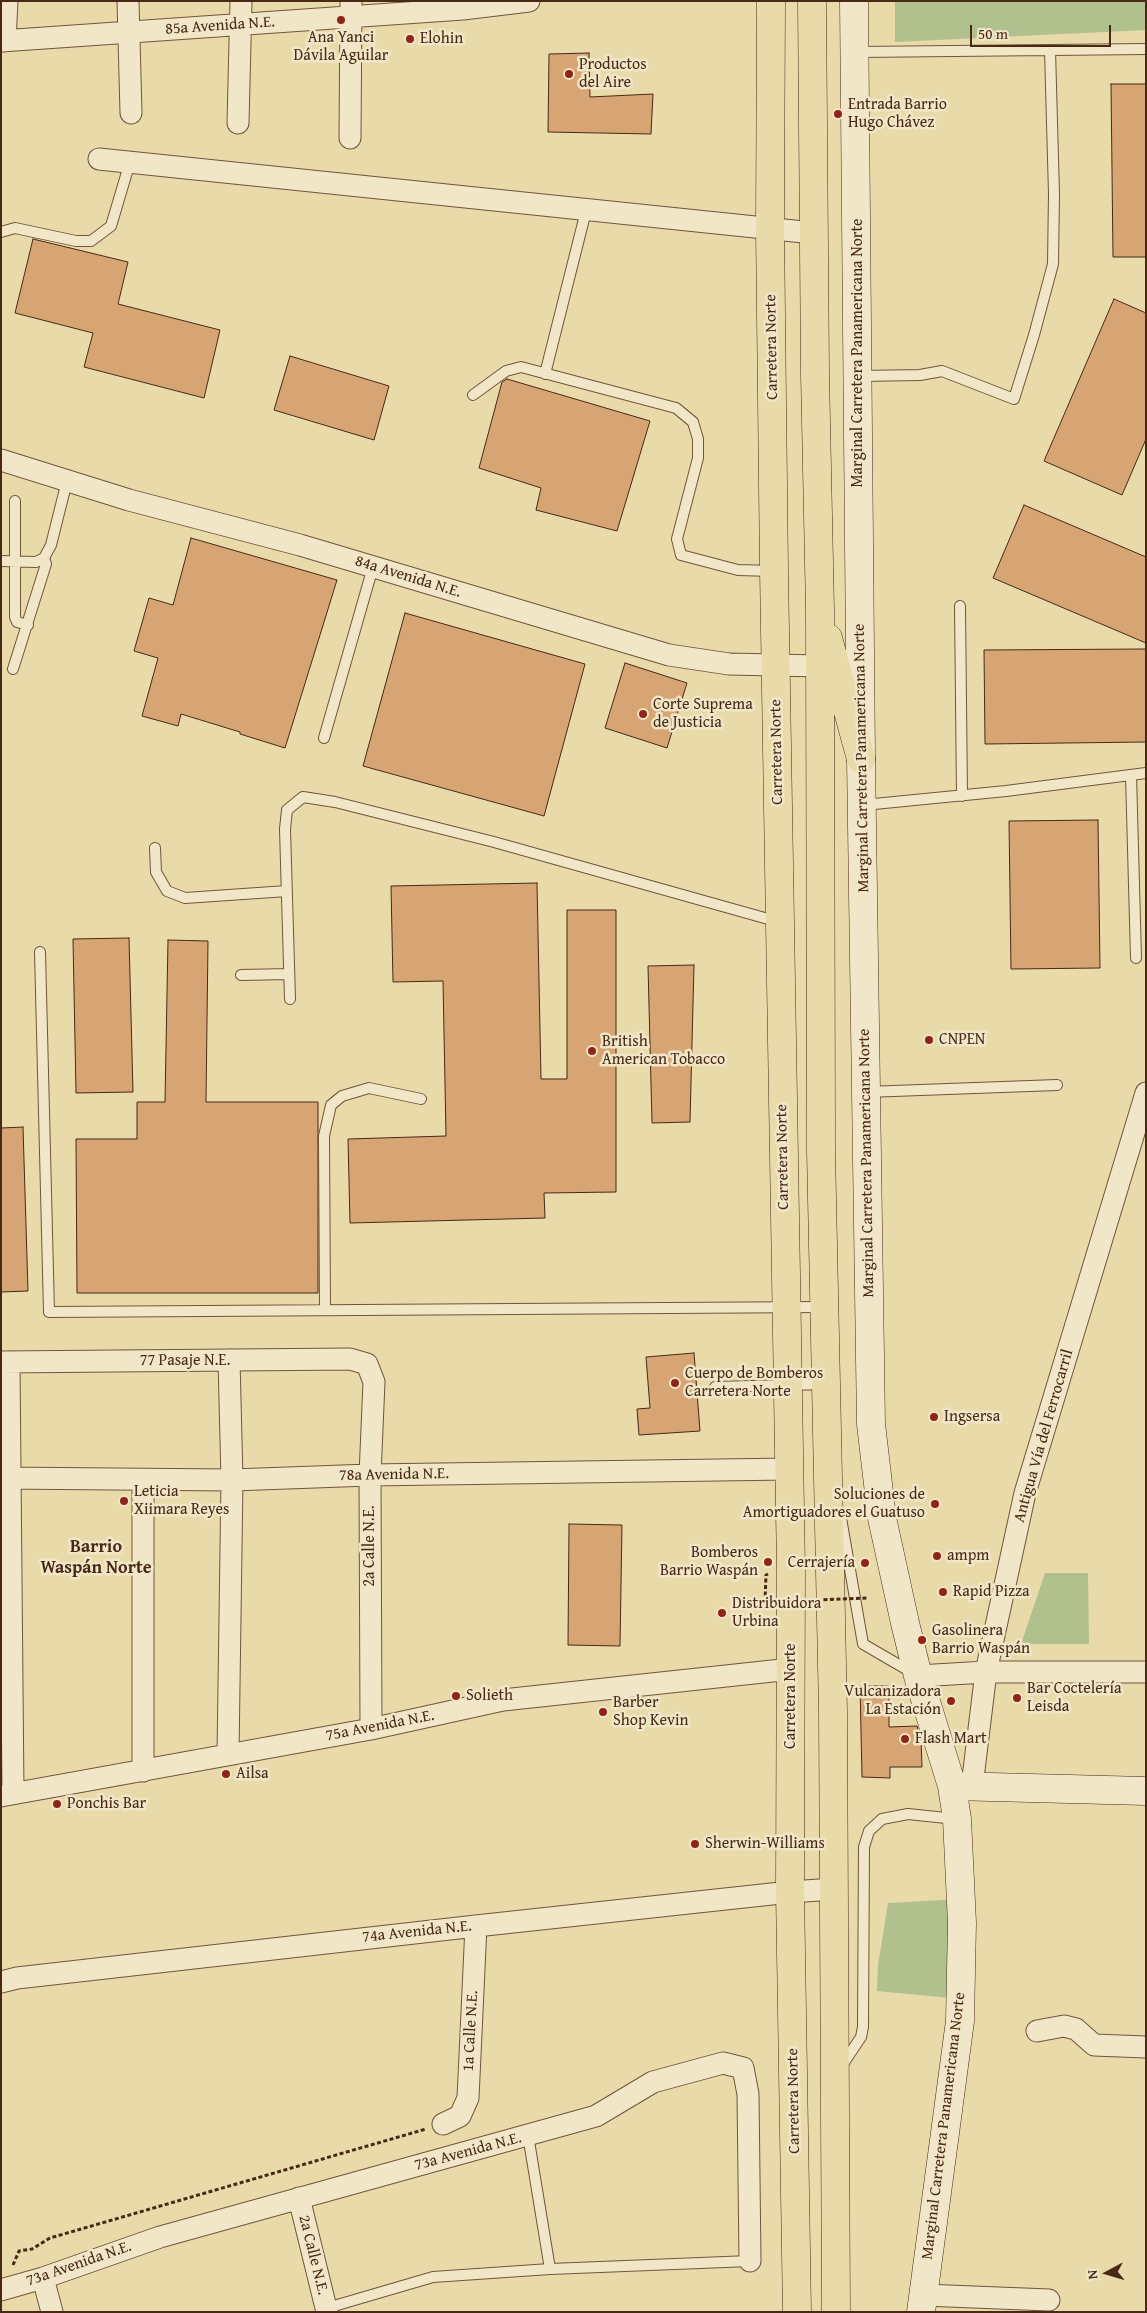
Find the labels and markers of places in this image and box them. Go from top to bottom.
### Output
marker: Ana Yanci Dávila Aguilar [335,14,347,26]
place label: Ana Yanci Dávila Aguilar [294,28,388,66]
place label: Elohin [420,29,463,49]
marker: Elohin [404,33,416,45]
place label: Productos del Aire [579,55,647,93]
marker: Productos del Aire [563,68,575,80]
place label: Entrada Barrio Hugo Chávez [848,95,947,133]
marker: Entrada Barrio Hugo Chávez [832,108,844,120]
place label: Corte Suprema de Justicia [653,695,753,733]
marker: Corte Suprema de Justicia [637,708,649,720]
place label: CNPEN [939,1030,985,1050]
place label: British American Tobacco [602,1032,725,1070]
marker: CNPEN [923,1034,935,1046]
marker: British American Tobacco [586,1045,598,1057]
place label: Cuerpo de Bomberos Carretera Norte [685,1364,823,1402]
marker: Cuerpo de Bomberos Carretera Norte [669,1377,681,1389]
place label: Ingsersa [944,1407,1000,1427]
marker: Ingsersa [928,1411,940,1423]
place label: Leticia Xiimara Reyes [134,1482,229,1520]
place label: Soluciones de Amortiguadores el Guatuso [743,1485,925,1523]
marker: Leticia Xiimara Reyes [118,1495,130,1507]
marker: Soluciones de Amortiguadores el Guatuso [929,1498,941,1510]
place label: Bomberos Barrio Waspán [660,1543,758,1581]
place label: ampm [947,1546,989,1566]
marker: ampm [931,1550,943,1562]
place label: Cerrajería [788,1553,855,1573]
marker: Bomberos Barrio Waspán [762,1556,774,1568]
marker: Cerrajería [859,1557,871,1569]
place label: Rapid Pizza [953,1582,1030,1602]
marker: Rapid Pizza [937,1586,949,1598]
place label: Distribuidora Urbina [732,1594,821,1632]
marker: Distribuidora Urbina [716,1607,728,1619]
place label: Gasolinera Barrio Waspán [932,1621,1030,1659]
marker: Gasolinera Barrio Waspán [916,1634,928,1646]
place label: Bar Coctelería Leisda [1027,1679,1122,1717]
place label: Vulcanizadora La Estación [844,1682,941,1720]
place label: Solieth [466,1686,513,1706]
marker: Solieth [450,1690,462,1702]
marker: Bar Coctelería Leisda [1011,1692,1023,1704]
place label: Barber Shop Kevin [613,1693,689,1731]
marker: Vulcanizadora La Estación [945,1695,957,1707]
marker: Barber Shop Kevin [597,1706,609,1718]
place label: Flash Mart [915,1729,987,1749]
marker: Flash Mart [899,1733,911,1745]
place label: Ailsa [236,1764,269,1784]
marker: Ailsa [220,1768,232,1780]
place label: Ponchis Bar [67,1794,146,1814]
marker: Ponchis Bar [51,1798,63,1810]
place label: Sherwin-Williams [705,1834,825,1854]
marker: Sherwin-Williams [689,1838,701,1850]

